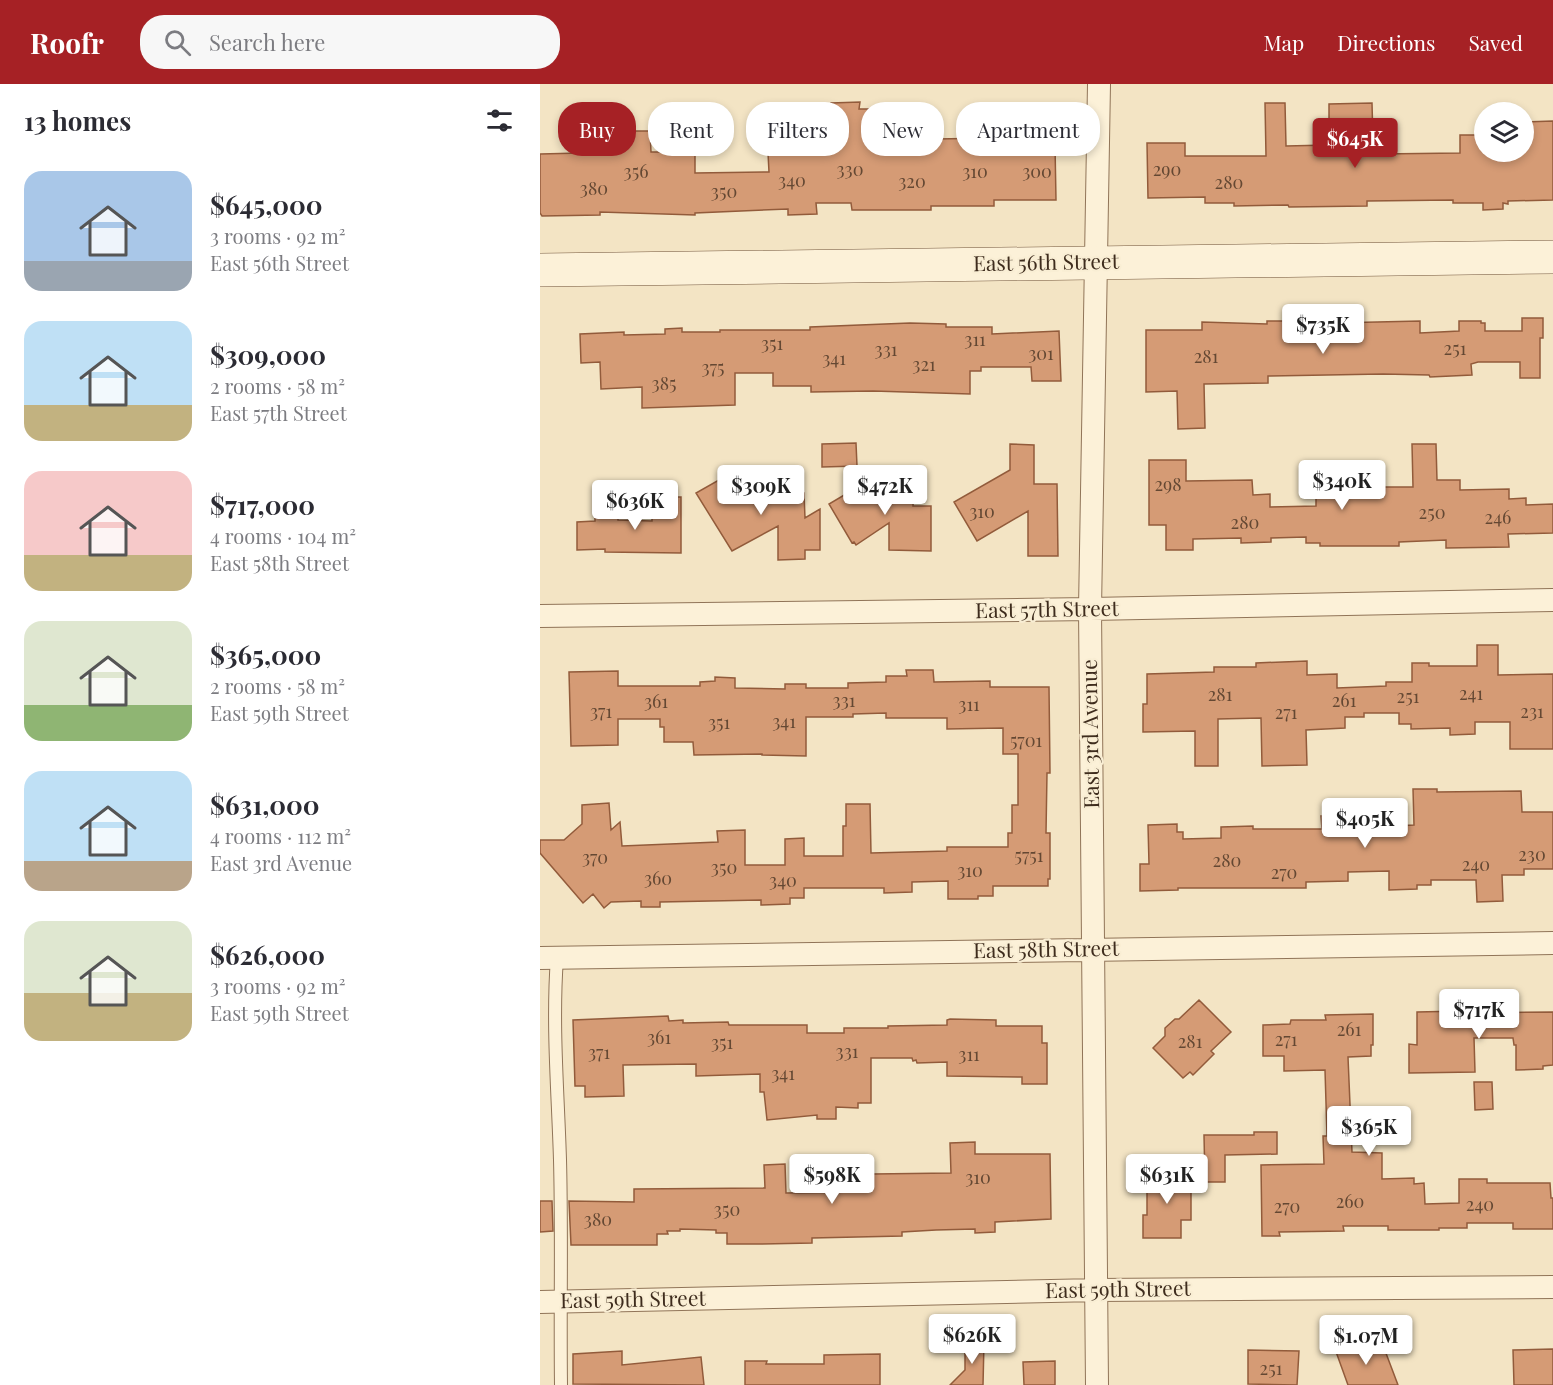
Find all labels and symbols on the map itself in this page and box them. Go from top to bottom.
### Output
pin: $645K [1313,118,1397,169]
house number: 330 [836,157,864,181]
house number: 290 [1153,157,1181,181]
house number: 356 [624,159,648,183]
house number: 310 [962,159,988,183]
house number: 300 [1022,159,1052,183]
house number: 340 [778,168,806,192]
house number: 320 [898,169,926,193]
house number: 280 [1215,170,1243,194]
house number: 380 [580,176,608,200]
house number: 350 [711,179,737,203]
street label: East 56th Street [973,246,1120,276]
pin: $735K [1281,304,1365,355]
house number: 311 [964,327,986,351]
house number: 351 [761,331,783,355]
house number: 251 [1444,336,1467,360]
house number: 331 [875,337,898,361]
house number: 301 [1028,341,1054,365]
house number: 281 [1194,344,1219,368]
house number: 341 [822,346,846,370]
house number: 321 [912,352,936,376]
house number: 375 [702,355,724,379]
house number: 385 [652,371,676,395]
pin: $340K [1300,460,1384,511]
pin: $309K [719,465,803,516]
pin: $472K [843,465,927,516]
house number: 298 [1154,472,1182,496]
pin: $636K [593,480,677,531]
house number: 310 [969,499,995,523]
house number: 250 [1419,500,1445,524]
house number: 246 [1485,505,1511,529]
house number: 280 [1231,510,1259,534]
street label: East 57th Street [975,593,1120,623]
street label: East 3rd Avenue [1074,659,1104,809]
house number: 241 [1459,681,1483,705]
house number: 281 [1208,682,1233,706]
house number: 251 [1397,684,1420,708]
house number: 331 [833,688,856,712]
house number: 261 [1332,688,1357,712]
house number: 361 [644,689,668,713]
house number: 311 [958,692,980,716]
house number: 371 [590,699,612,723]
house number: 231 [1520,699,1544,723]
house number: 271 [1275,700,1298,724]
house number: 341 [772,709,796,733]
house number: 351 [708,710,730,734]
house number: 5701 [1010,728,1042,752]
pin: $405K [1323,798,1407,849]
house number: 230 [1518,842,1546,866]
house number: 5751 [1015,843,1044,867]
house number: 370 [582,845,608,869]
house number: 280 [1213,848,1241,872]
house number: 240 [1462,852,1490,876]
house number: 350 [711,855,737,879]
house number: 310 [957,858,983,882]
house number: 270 [1271,860,1297,884]
house number: 360 [644,866,672,890]
house number: 340 [769,868,797,892]
street label: East 58th Street [973,933,1120,963]
pin: $717K [1437,989,1521,1040]
house number: 261 [1337,1017,1362,1041]
house number: 361 [647,1025,671,1049]
house number: 271 [1275,1027,1298,1051]
house number: 281 [1178,1029,1203,1053]
house number: 351 [711,1030,733,1054]
house number: 331 [836,1039,859,1063]
house number: 371 [588,1040,610,1064]
house number: 311 [958,1042,980,1066]
house number: 341 [771,1061,795,1085]
pin: $365K [1327,1106,1411,1157]
pin: $598K [790,1154,874,1205]
pin: $631K [1125,1154,1209,1205]
house number: 310 [965,1165,991,1189]
house number: 260 [1336,1189,1364,1213]
house number: 240 [1466,1192,1494,1216]
house number: 270 [1274,1194,1300,1218]
house number: 350 [714,1197,740,1221]
house number: 380 [584,1207,612,1231]
street label: East 59th Street [1045,1273,1192,1303]
street label: East 59th Street [560,1283,707,1313]
pin: $626K [930,1314,1014,1365]
pin: $1.07M [1317,1315,1415,1366]
house number: 251 [1260,1356,1283,1380]

